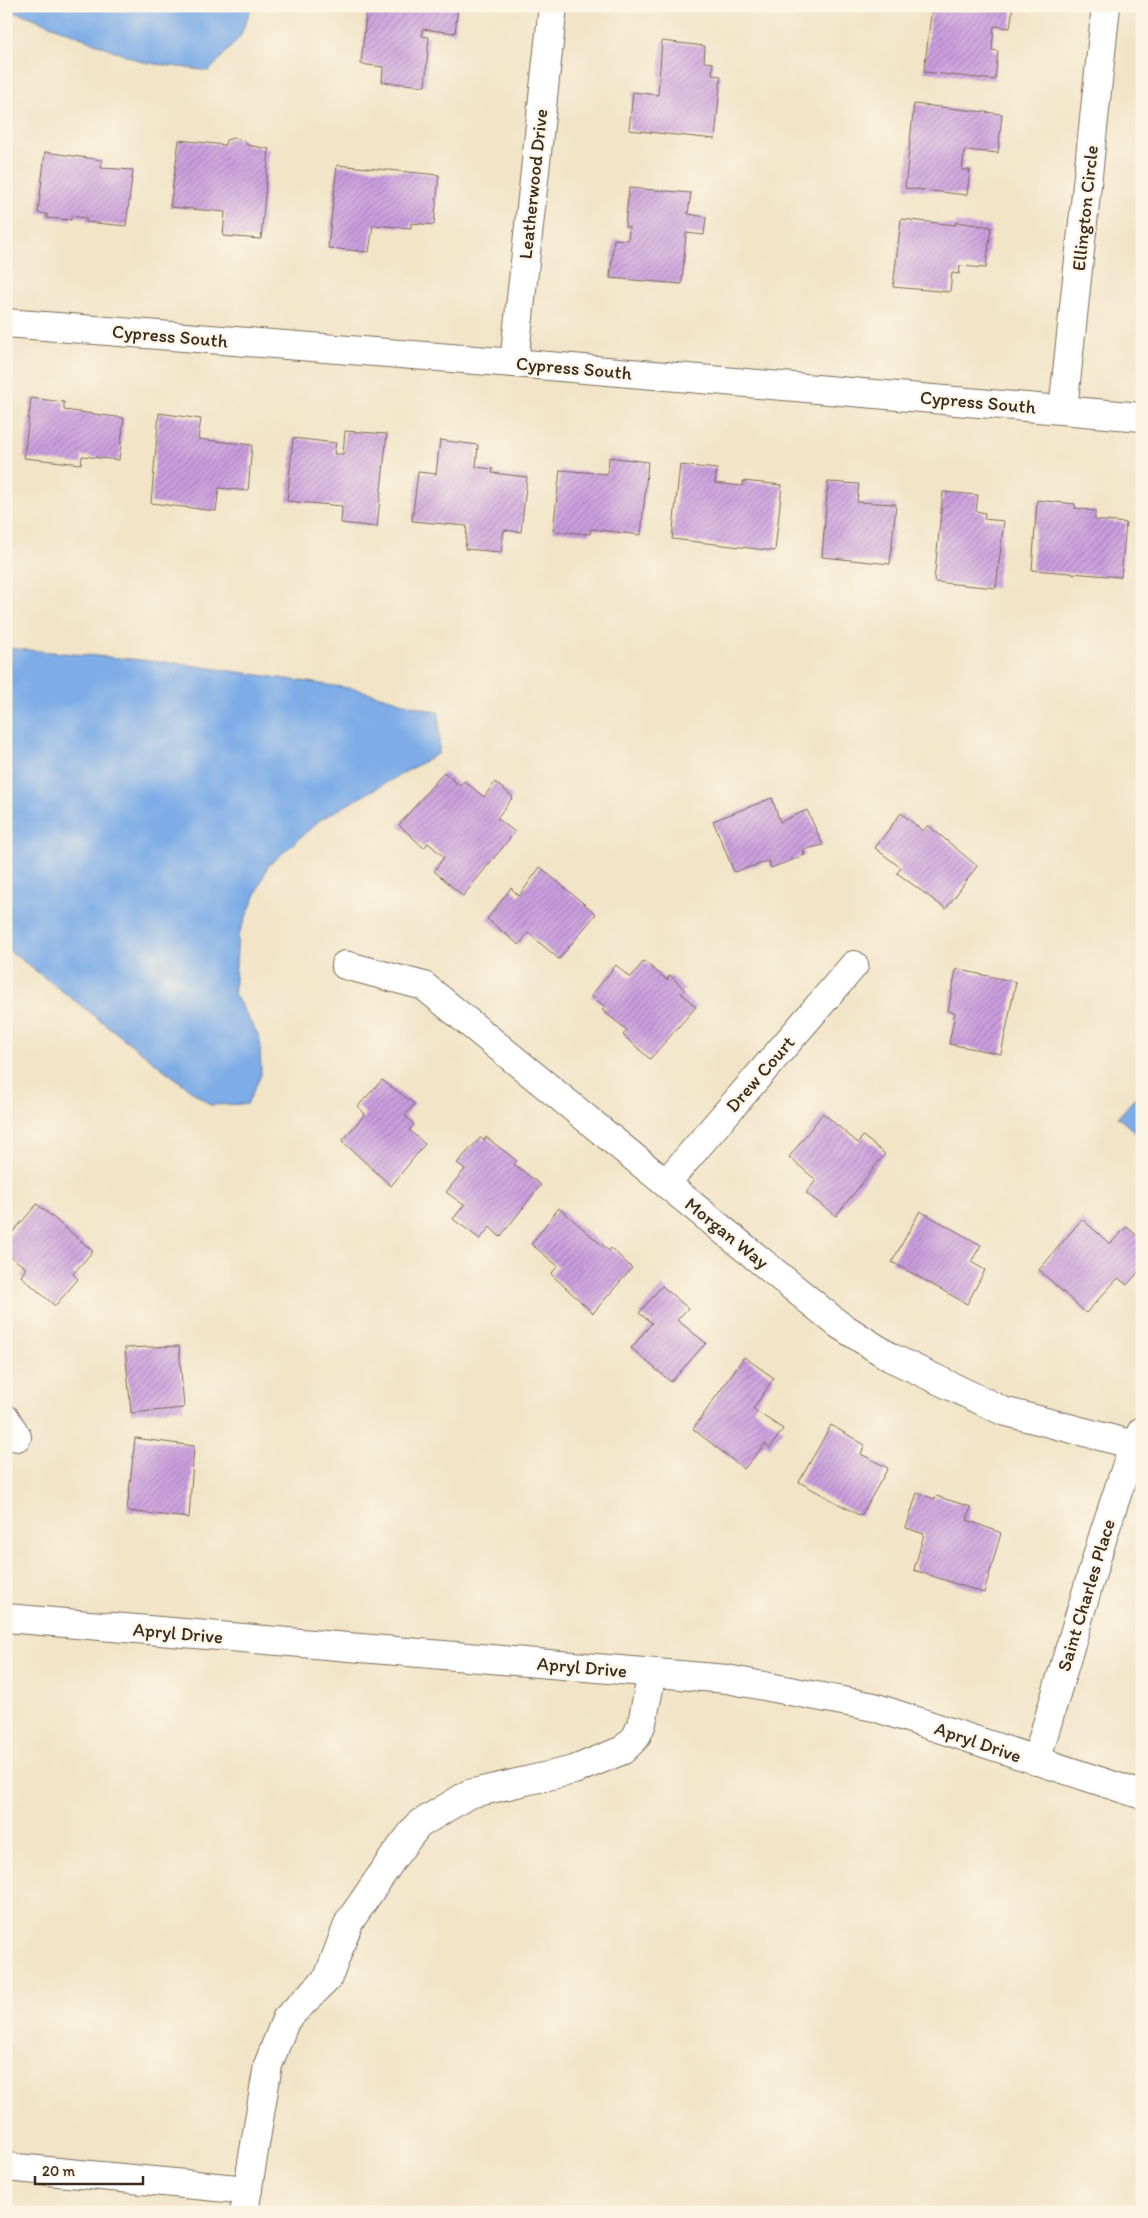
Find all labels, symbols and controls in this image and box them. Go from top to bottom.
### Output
street label: Leatherwood Drive [514,108,552,260]
street label: Ellington Circle [1067,144,1103,272]
street label: Cypress South [111,319,230,353]
street label: Cypress South [515,351,634,385]
street label: Cypress South [919,385,1038,419]
street label: Drew Court [721,1031,799,1117]
street label: Morgan Way [680,1192,774,1274]
street label: Saint Charles Place [1052,1516,1120,1674]
street label: Apryl Drive [132,1618,224,1648]
street label: Apryl Drive [536,1652,628,1682]
street label: Apryl Drive [931,1716,1025,1768]
scale bar [35,2153,142,2185]
text: 20 m [42,2162,76,2180]

